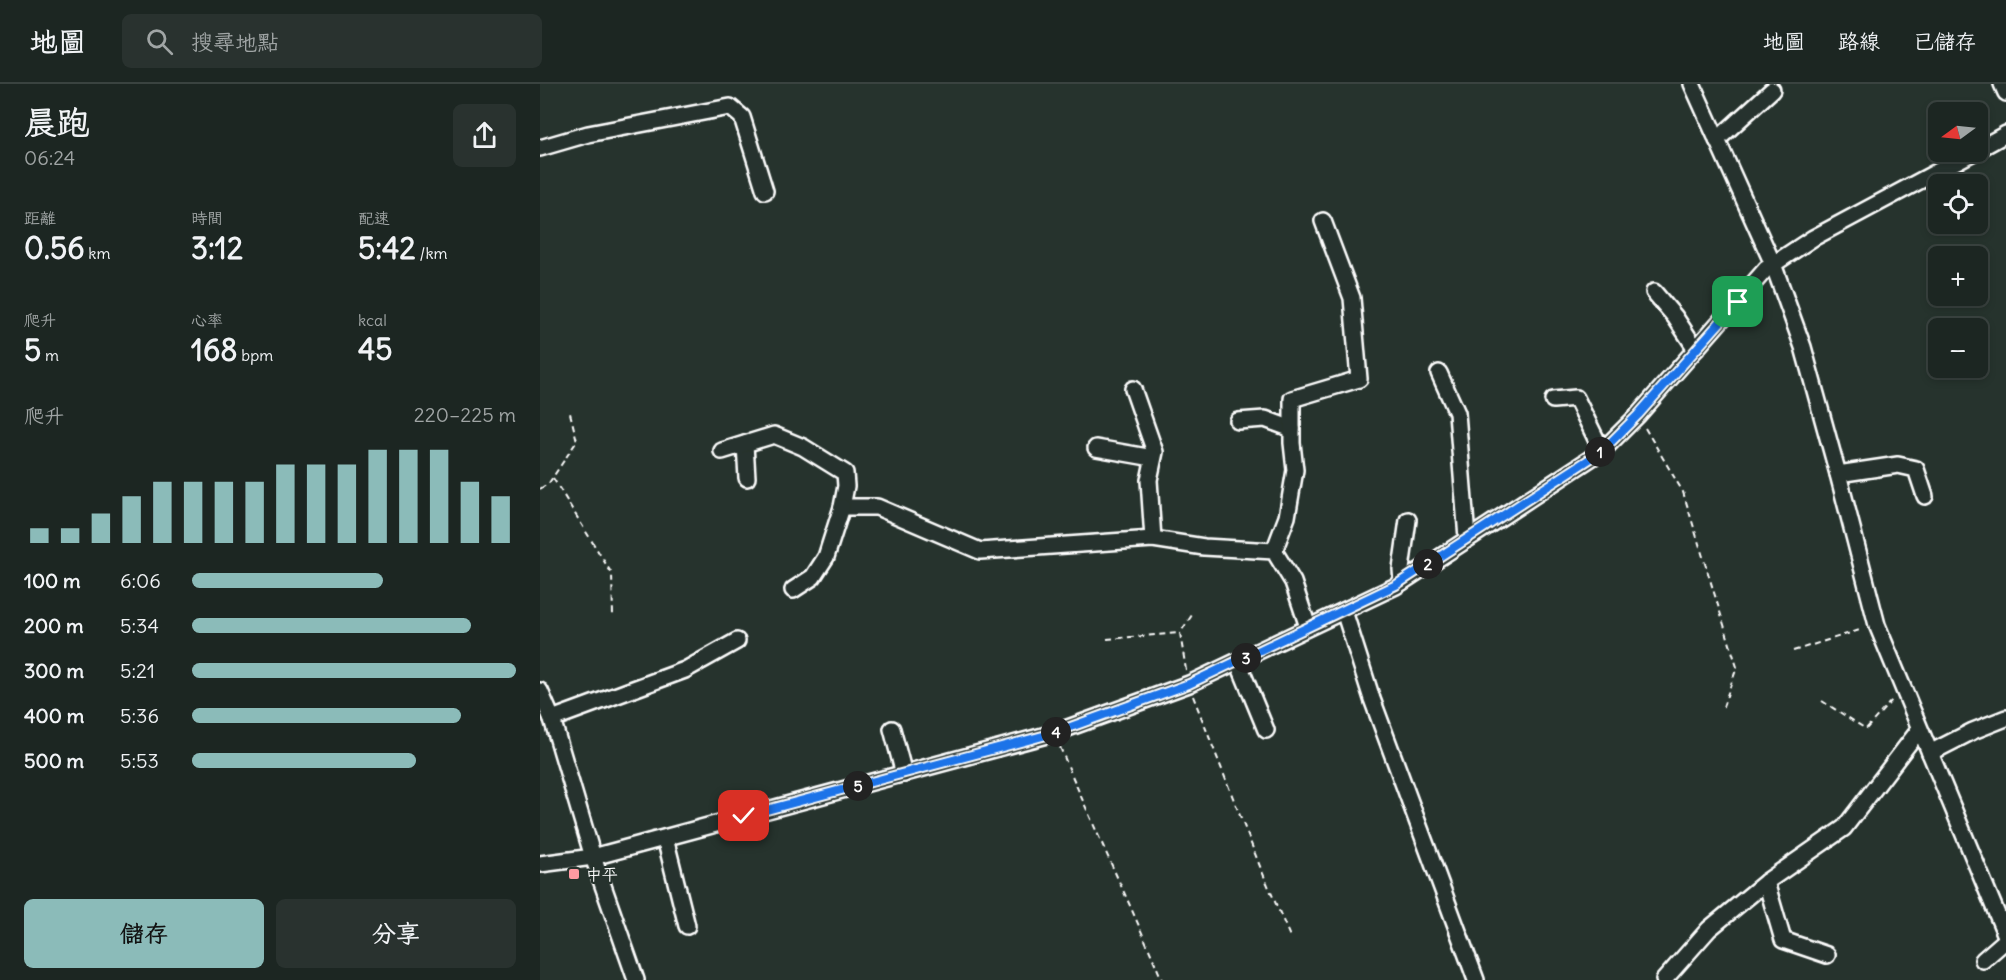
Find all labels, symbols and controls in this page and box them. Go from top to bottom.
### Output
search box [122,14,542,68]
text: 地圖 [30,24,86,60]
icon: search [143,25,176,58]
text: 搜尋地點 [191,28,279,56]
text: 地圖 [1763,28,1805,55]
text: 路線 [1838,28,1880,55]
text: 已儲存 [1913,28,1976,55]
text: 晨跑 [24,101,90,143]
north arrow [1928,102,1988,162]
map controls [1928,102,1988,378]
button: share [453,104,516,167]
text: 06:24 [24,145,75,170]
button: locate [1928,174,1988,234]
text: 距離 [24,208,56,228]
text: 時間 [191,208,223,228]
text: 配速 [358,208,390,228]
text: 0.56 [24,229,85,267]
text: 3:12 [191,229,243,267]
text: 5:42 [358,229,416,267]
text: km [85,243,111,263]
text: /km [416,243,448,263]
button: + [1928,246,1988,306]
pin [1712,276,1763,327]
icon: arrive [1721,285,1754,318]
text: 爬升 [24,310,56,330]
text: 心率 [191,310,223,330]
text: kcal [358,310,387,330]
button: − [1928,318,1988,378]
text: 45 [358,330,393,368]
text: 5 [24,331,41,369]
text: 168 [191,331,238,369]
text: m [41,345,59,365]
text: bpm [238,345,273,365]
text: 220–225 m [414,402,516,427]
text: 爬升 [24,403,64,428]
pin: 1 [1585,437,1615,467]
text: 1 [1597,442,1603,462]
pin: 2 [1413,549,1443,579]
text: 2 [1424,554,1432,574]
text: 100 m [24,568,81,593]
text: 6:06 [120,568,161,593]
text: 200 m [24,613,84,638]
text: 5:34 [120,613,159,638]
pin: 3 [1231,643,1261,673]
text: 3 [1241,648,1251,668]
text: 300 m [24,658,84,683]
text: 5:21 [120,658,155,683]
text: 400 m [24,703,84,728]
text: 5:36 [120,703,159,728]
pin: 4 [1041,717,1071,747]
text: 4 [1051,722,1061,742]
text: 500 m [24,748,84,773]
text: 5:53 [120,748,159,773]
pin: 5 [843,771,873,801]
text: 5 [853,776,863,796]
pin [718,790,769,841]
icon: check [727,799,760,832]
place label: 中平 [586,864,618,884]
marker: 中平 [567,867,581,881]
button: 儲存 [24,899,264,968]
button: 分享 [276,899,516,968]

